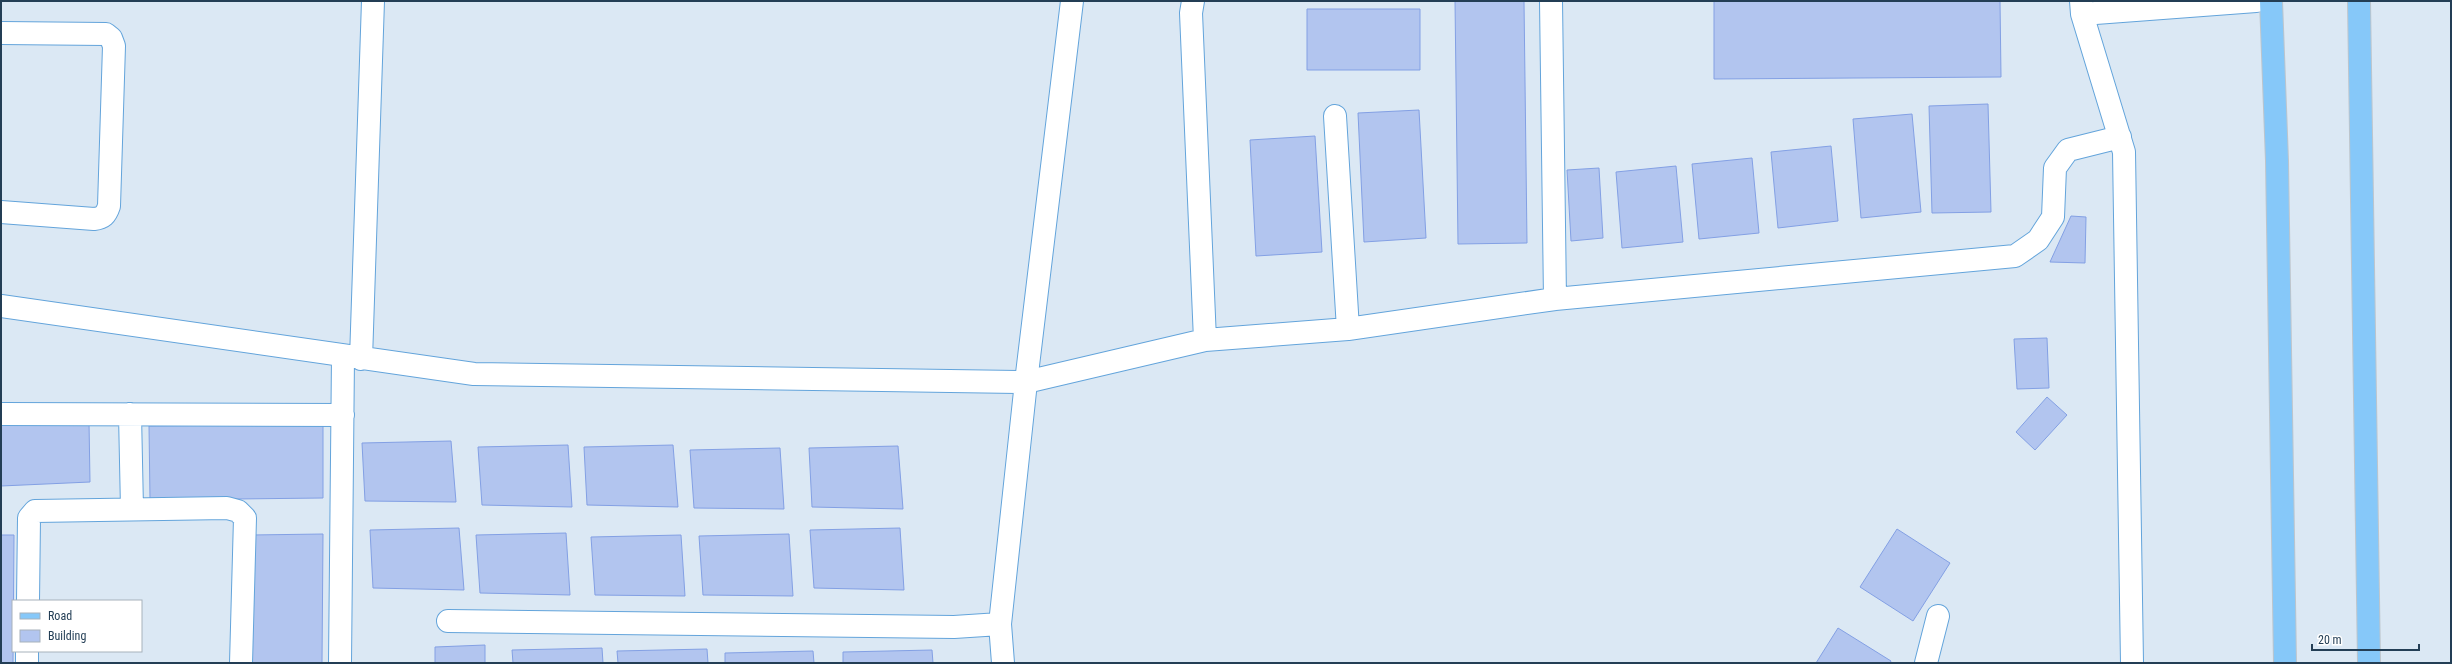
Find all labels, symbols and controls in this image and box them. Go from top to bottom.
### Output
legend [12,600,142,652]
text: Road [48,609,72,623]
scale bar [2312,626,2419,652]
text: Building [48,629,86,643]
text: 20 m [2318,633,2342,647]

